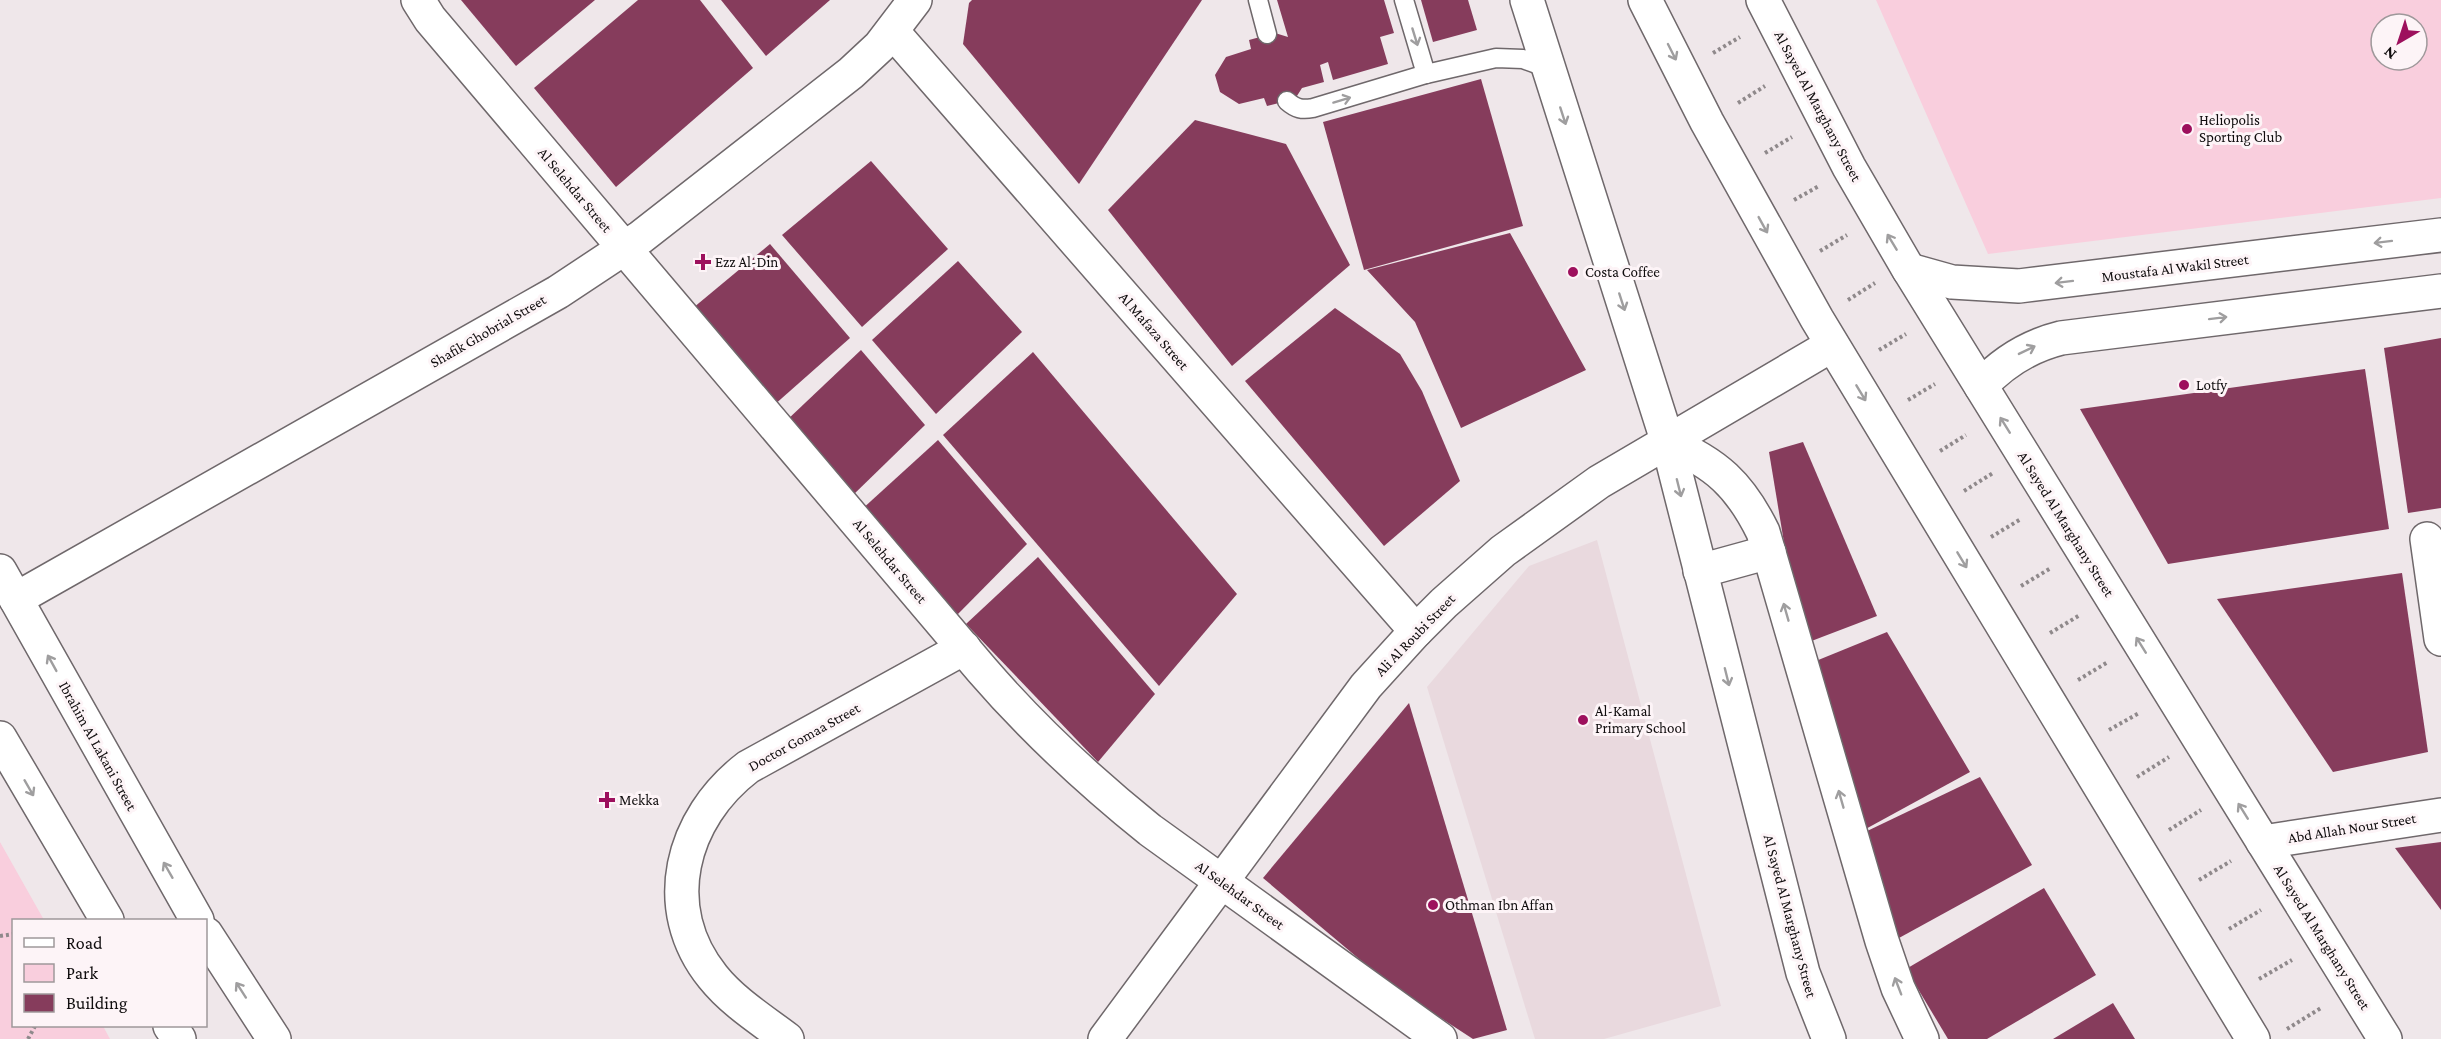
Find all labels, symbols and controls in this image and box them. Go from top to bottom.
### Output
north arrow [2369,12,2429,72]
one-way arrow [1410,27,1421,46]
street label: Al Sayed Al Marghany Street [1771,28,1865,185]
one-way arrow [1666,43,1678,61]
text: N [2380,43,2399,63]
one-way arrow [1332,94,1351,105]
one-way arrow [1558,106,1569,125]
place label: Heliopolis Sporting Club [2199,112,2282,146]
marker: Heliopolis Sporting Club [2180,122,2194,136]
street label: Al Selehdar Street [535,144,616,236]
one-way arrow [1757,216,1769,233]
one-way arrow [1886,234,1898,251]
one-way arrow [2374,237,2393,248]
street label: Moustafa Al Wakil Street [2101,251,2250,285]
place label: Ezz Al-Din [715,254,778,270]
marker: Ezz Al-Din [696,255,710,269]
place label: Costa Coffee [1585,264,1660,280]
marker: Costa Coffee [1566,265,1580,279]
one-way arrow [2055,276,2075,287]
street label: Al Mafaza Street [1116,289,1193,374]
street label: Shafik Ghobrial Street [427,291,550,371]
one-way arrow [1618,292,1629,311]
one-way arrow [2208,313,2228,324]
one-way arrow [2017,344,2035,356]
place label: Lotfy [2196,377,2227,394]
marker: Lotfy [2177,378,2191,392]
one-way arrow [1856,384,1868,401]
one-way arrow [1999,417,2012,434]
street label: Al Sayed Al Marghany Street [2014,448,2118,601]
one-way arrow [1674,479,1685,498]
street label: Al Selehdar Street [850,515,931,607]
one-way arrow [1957,551,1969,568]
street label: Ali Al Roubi Street [1372,590,1459,679]
one-way arrow [1780,603,1792,622]
one-way arrow [2135,637,2147,654]
one-way arrow [46,655,58,672]
one-way arrow [1722,667,1734,686]
street label: Ibrahim Al Lakani Street [56,679,141,814]
street label: Doctor Gomaa Street [745,699,863,774]
place label: Al-Kamal Primary School [1595,703,1686,737]
marker: Al-Kamal Primary School [1576,713,1590,727]
one-way arrow [24,780,36,797]
one-way arrow [1835,790,1846,809]
place label: Mekka [619,792,659,808]
marker: Mekka [600,793,614,807]
one-way arrow [2237,803,2249,820]
street label: Abd Allah Nour Street [2287,810,2418,846]
street label: Al Sayed Al Marghany Street [1760,833,1820,1001]
street label: Al Selehdar Street [1193,857,1288,933]
street label: Al Sayed Al Marghany Street [2270,861,2374,1014]
one-way arrow [162,862,174,879]
place label: Othman Ibn Affan [1445,897,1553,913]
marker: Othman Ibn Affan [1426,898,1440,912]
legend [12,919,207,1027]
text: Road [66,933,103,953]
text: Park [66,963,98,983]
one-way arrow [1892,977,1903,996]
one-way arrow [235,982,248,999]
text: Building [66,993,128,1013]

